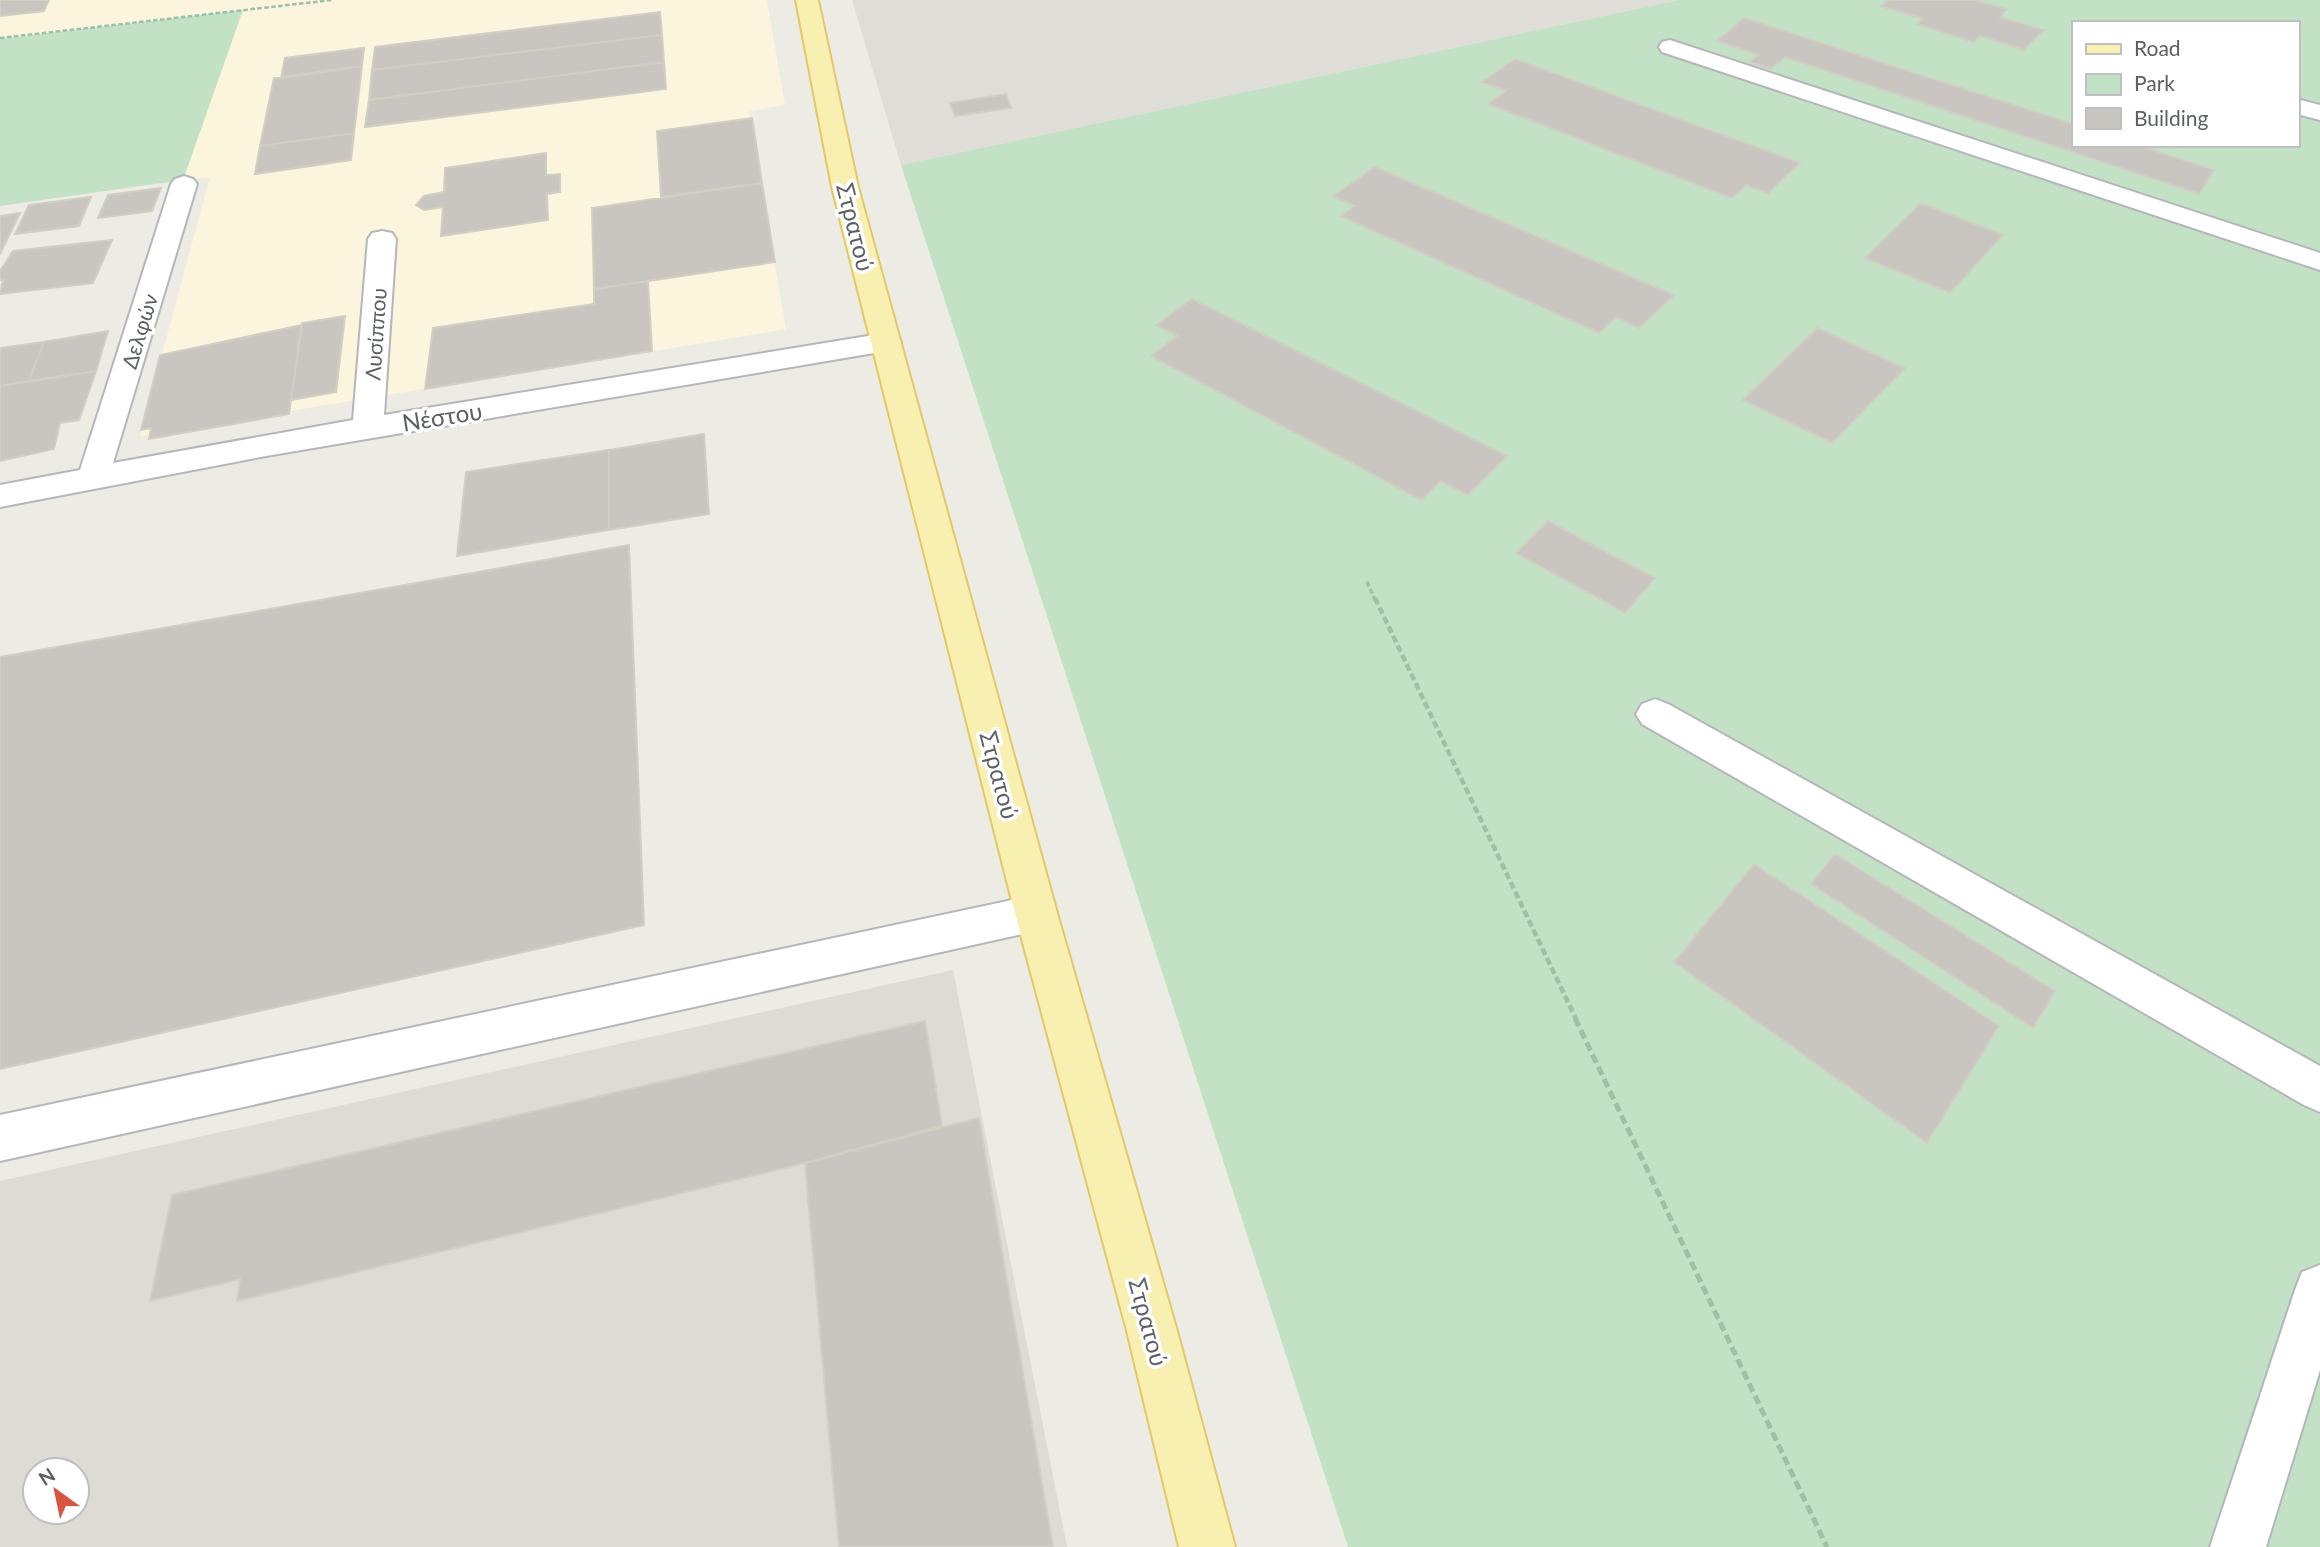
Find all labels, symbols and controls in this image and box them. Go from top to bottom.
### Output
legend [2072,21,2299,147]
text: Road [2134,35,2181,60]
text: Park [2134,70,2175,95]
text: Building [2134,105,2209,130]
street label: Στρατού [831,180,881,274]
street label: Λυσίππου [359,287,391,381]
street label: Δελφών [116,290,162,371]
street label: Νέστου [400,395,484,437]
street label: Στρατού [974,728,1026,822]
street label: Στρατού [1123,1275,1175,1369]
north arrow [21,1456,91,1526]
text: N [34,1463,59,1490]

